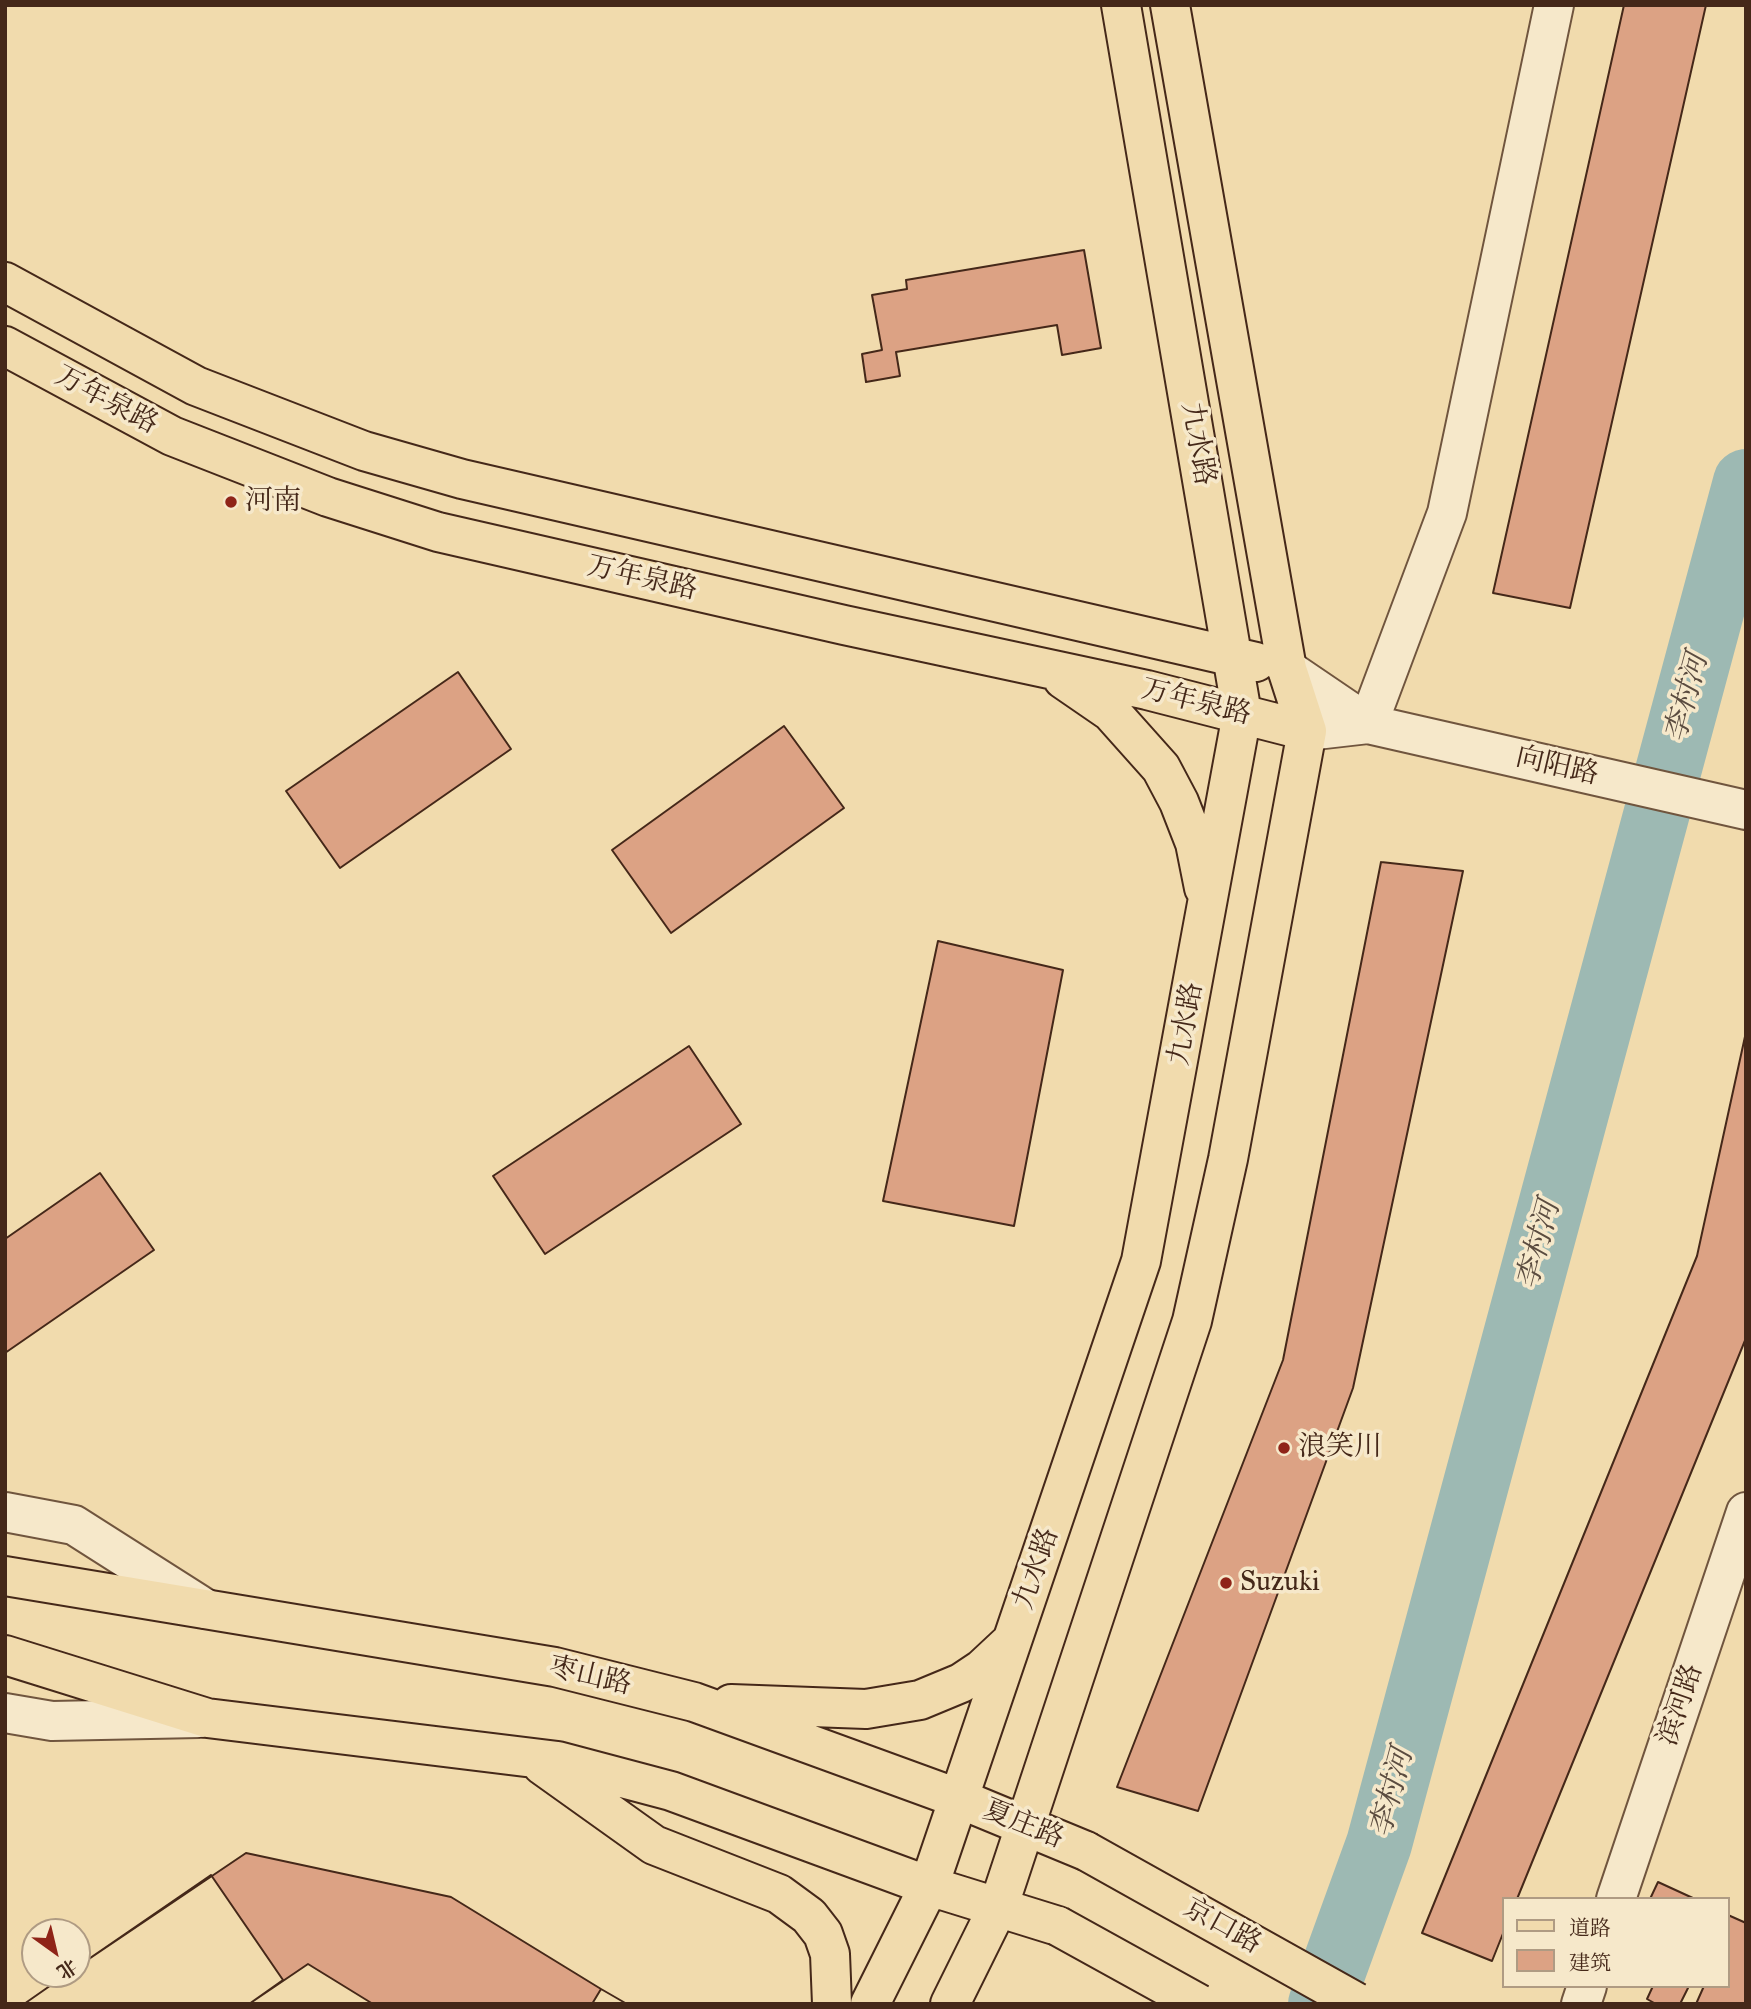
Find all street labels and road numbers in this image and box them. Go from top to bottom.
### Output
street label: 万年泉路 [49,360,163,442]
street label: 九水路 [1173,400,1221,488]
street label: 万年泉路 [584,550,700,608]
street label: 万年泉路 [1138,673,1254,733]
street label: 向阳路 [1512,741,1602,793]
street label: 九水路 [1163,980,1211,1068]
street label: 九水路 [1007,1524,1067,1614]
street label: 枣山路 [545,1651,635,1703]
street label: 滨河路 [1651,1660,1711,1750]
street label: 夏庄路 [978,1794,1068,1856]
street label: 京口路 [1177,1892,1267,1962]

